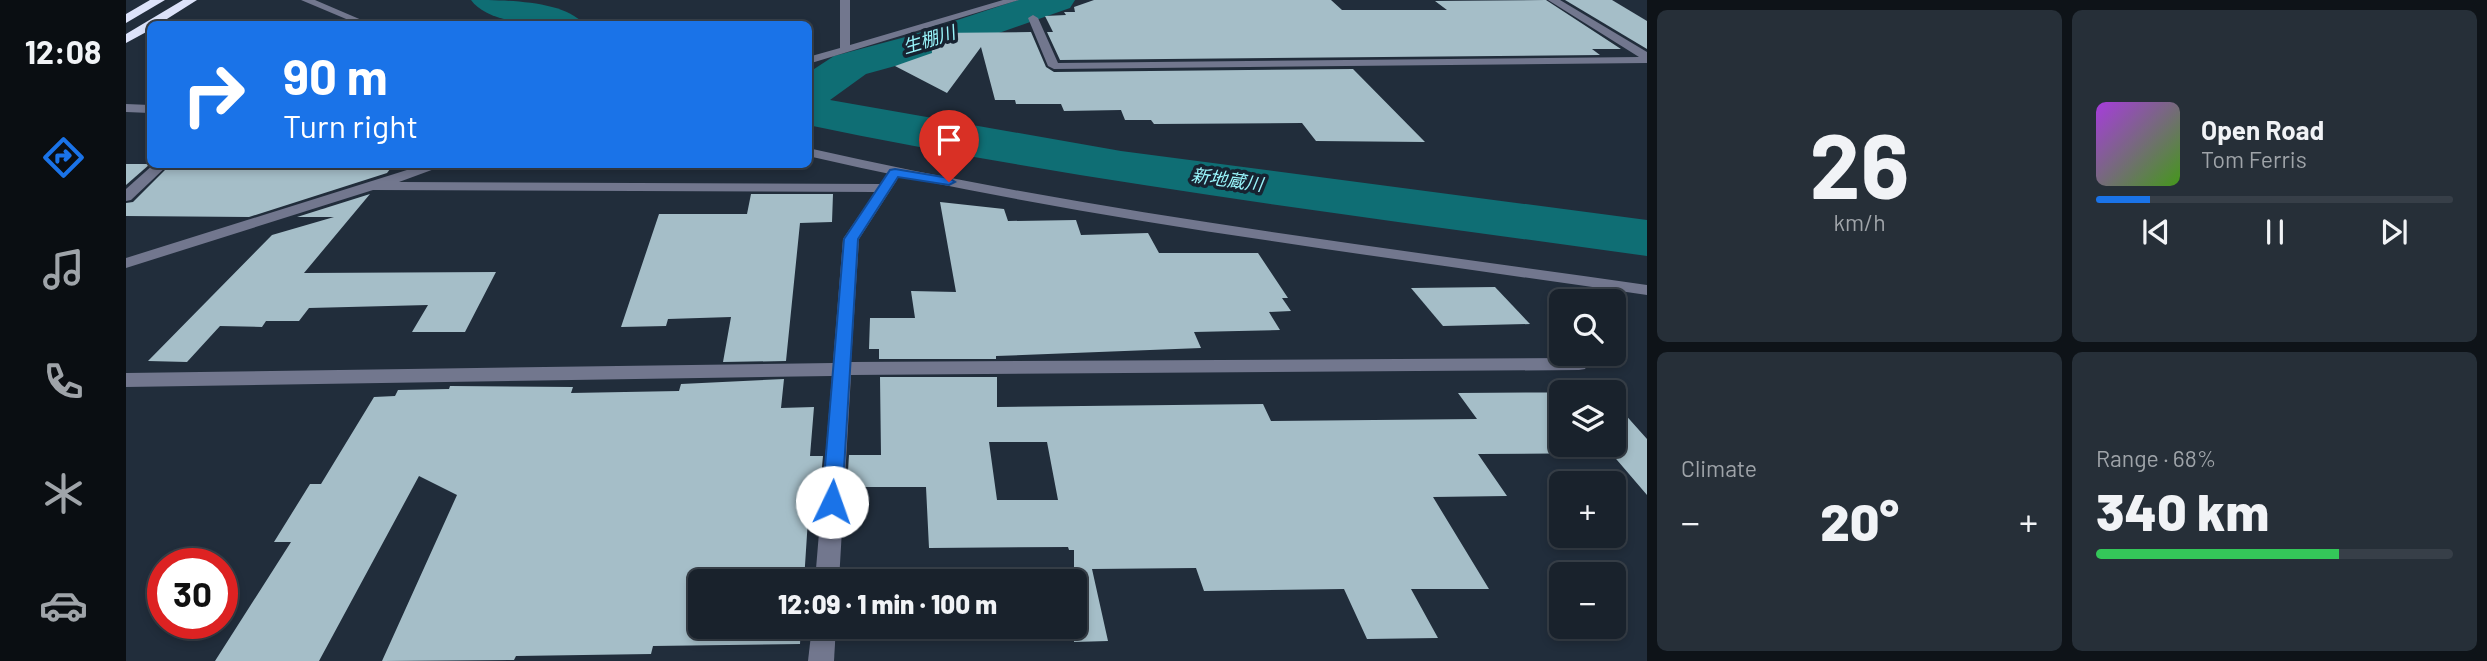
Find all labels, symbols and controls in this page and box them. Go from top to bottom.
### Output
water label: 生棚川 [900,20,960,57]
text: 12:08 [25,32,101,70]
text: 90 m [283,46,388,105]
icon: right [168,49,259,140]
text: Turn right [283,106,418,144]
text: 26 [1810,108,1909,217]
pin [919,110,979,182]
text: Open Road [2201,114,2324,145]
icon: arrive [930,121,968,159]
icon: directions [39,133,88,182]
text: Tom Ferris [2201,145,2307,173]
water label: 新地蔵川 [1190,163,1266,195]
text: km/h [1833,208,1886,236]
icon: previous [2137,213,2175,251]
icon: pause [2256,213,2294,251]
icon: next [2375,213,2413,251]
icon: music [39,245,88,294]
map controls [1549,289,1626,639]
button: search [1549,289,1626,366]
icon: phone [39,357,88,406]
button: layers [1549,380,1626,457]
text: Range · 68% [2096,444,2216,472]
text: Climate [1681,454,1757,482]
position arrow [795,465,869,539]
icon: climate [39,469,88,518]
button: + [1549,471,1626,548]
text: 340 km [2096,479,2269,541]
text: 20° [1820,489,1899,551]
text: − [1681,498,1700,544]
text: + [2019,498,2038,544]
speed limit sign: 30 [147,548,238,639]
button: − [1549,562,1626,639]
icon: car [39,581,88,630]
text: 12:09 · 1 min · 100 m [778,588,997,619]

